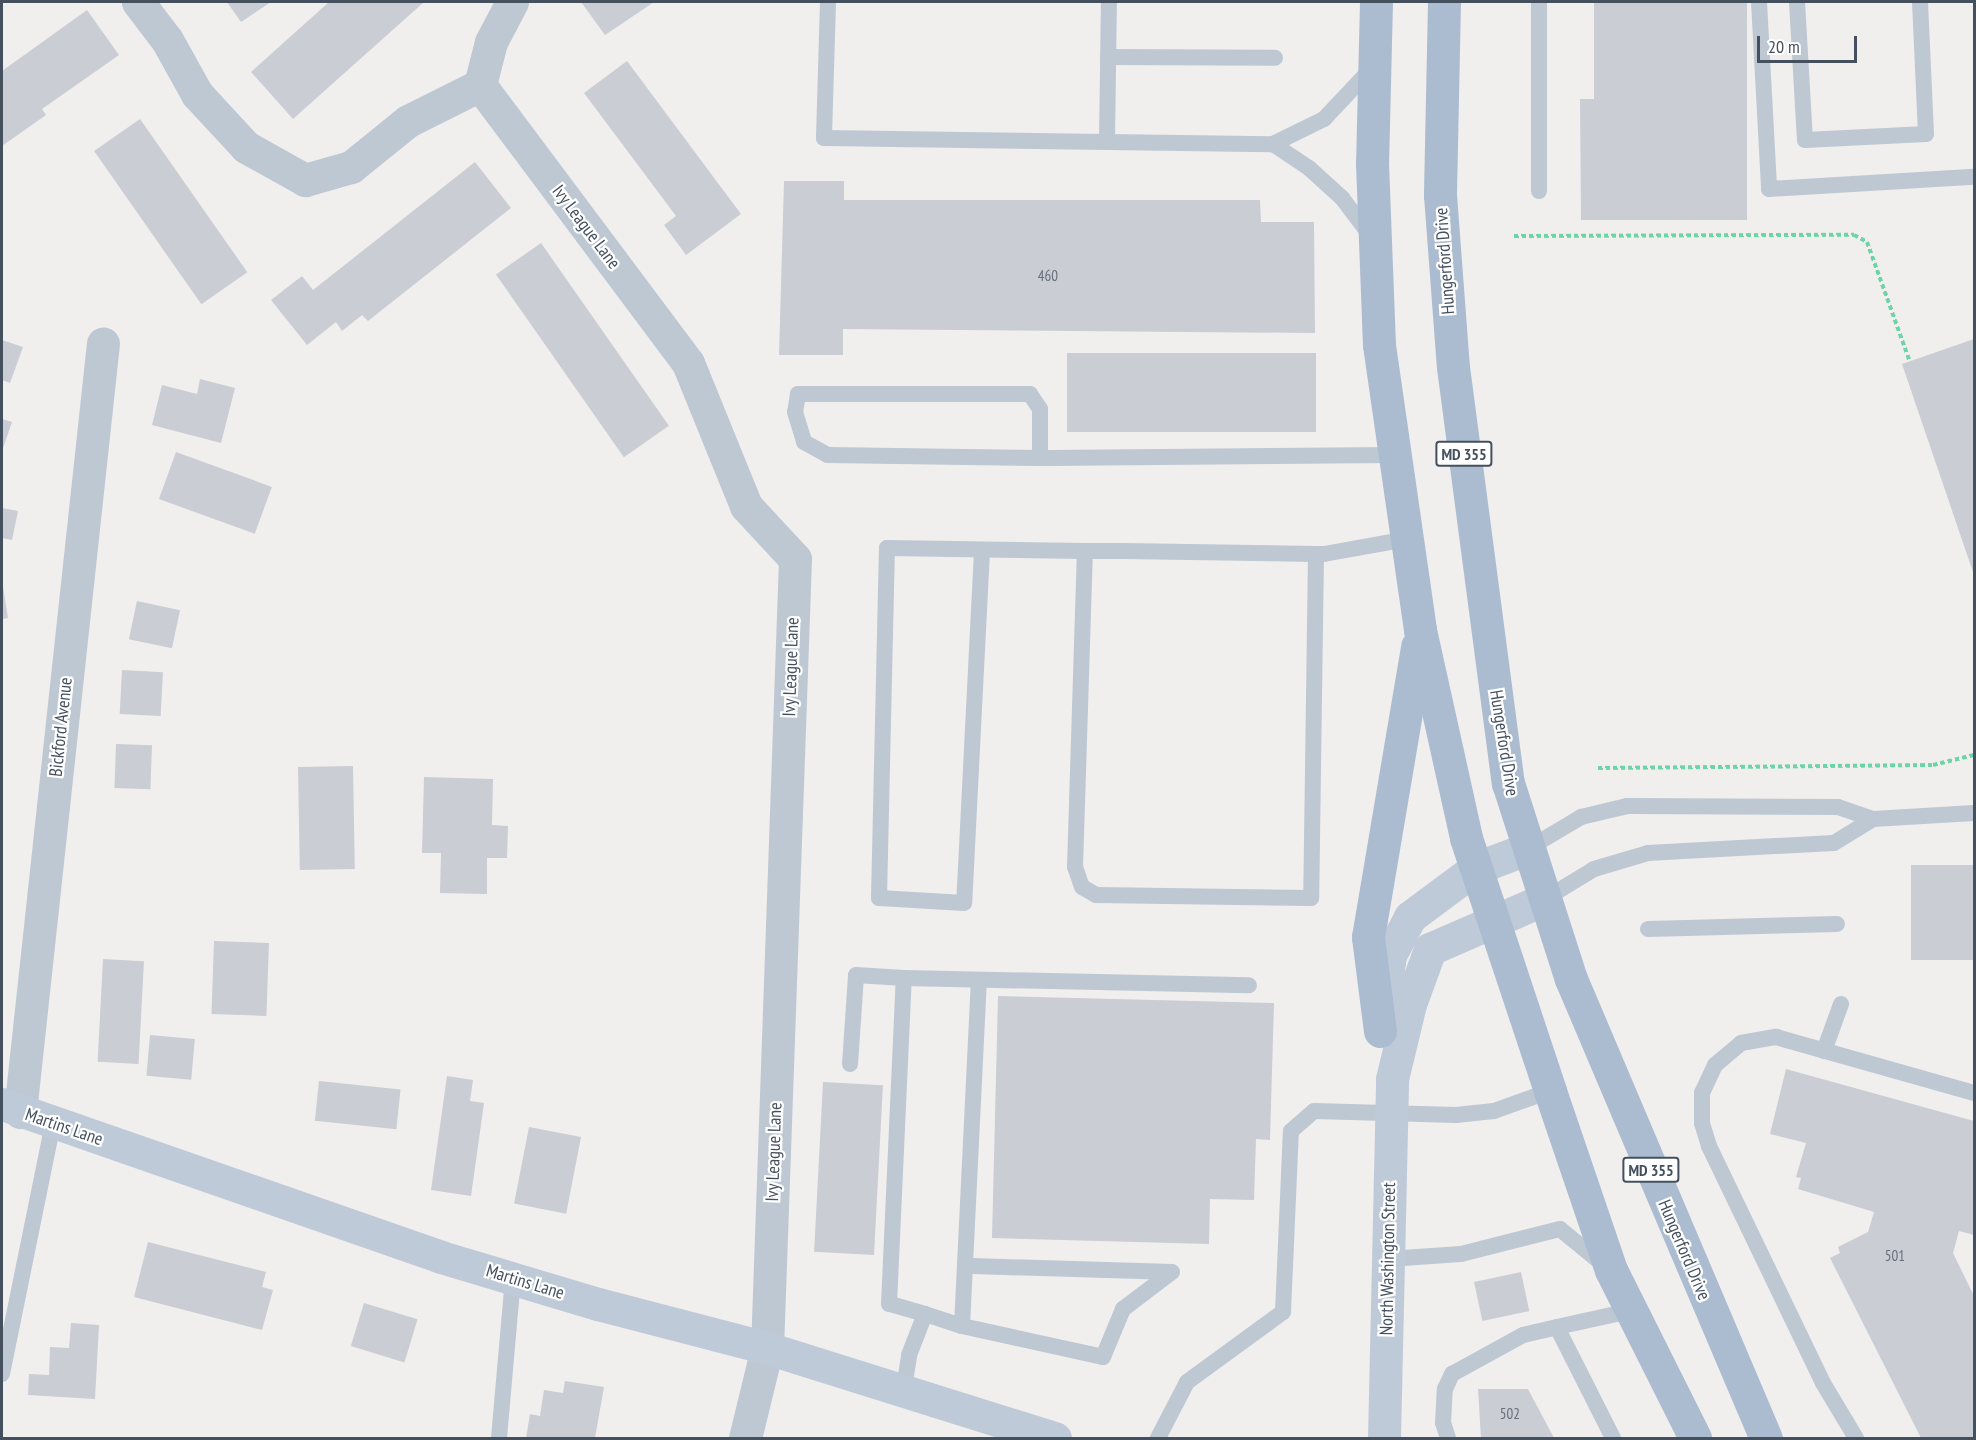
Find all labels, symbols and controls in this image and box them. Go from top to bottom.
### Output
scale bar [1760,24,1860,62]
text: 20 m [1768,35,1800,58]
street label: Ivy League Lane [547,181,625,273]
street label: Hungerford Drive [1430,207,1460,315]
house number: 460 [1038,267,1058,285]
road number: MD 355 [1434,441,1494,467]
street label: Ivy League Lane [778,617,804,717]
street label: Bickford Avenue [45,676,77,778]
street label: Hungerford Drive [1485,688,1523,798]
street label: Ivy League Lane [761,1102,787,1202]
street label: Martins Lane [22,1104,106,1150]
road number: MD 355 [1621,1157,1681,1183]
street label: North Washington Street [1376,1182,1400,1336]
street label: Hungerford Drive [1653,1197,1715,1303]
house number: 501 [1885,1247,1905,1265]
street label: Martins Lane [483,1260,567,1304]
house number: 502 [1500,1405,1520,1423]

